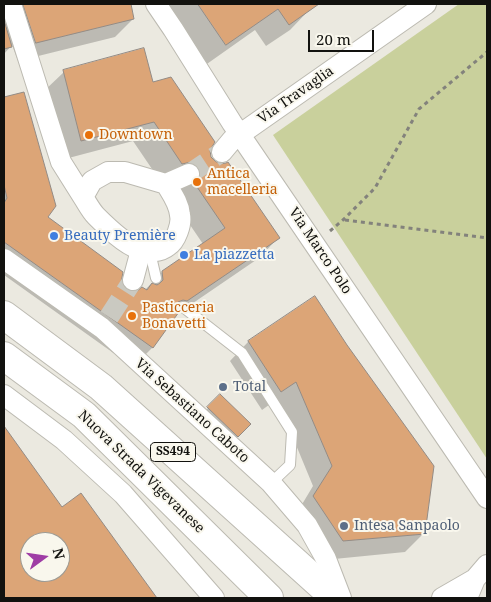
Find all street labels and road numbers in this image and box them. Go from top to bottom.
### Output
street label: Via Travaglia [255,63,337,127]
street label: Via Marco Polo [285,205,355,297]
street label: Via Sebastiano Caboto [132,355,252,467]
street label: Nuova Strada Vigevanese [74,407,208,537]
road number: SS494 [150,442,196,462]

